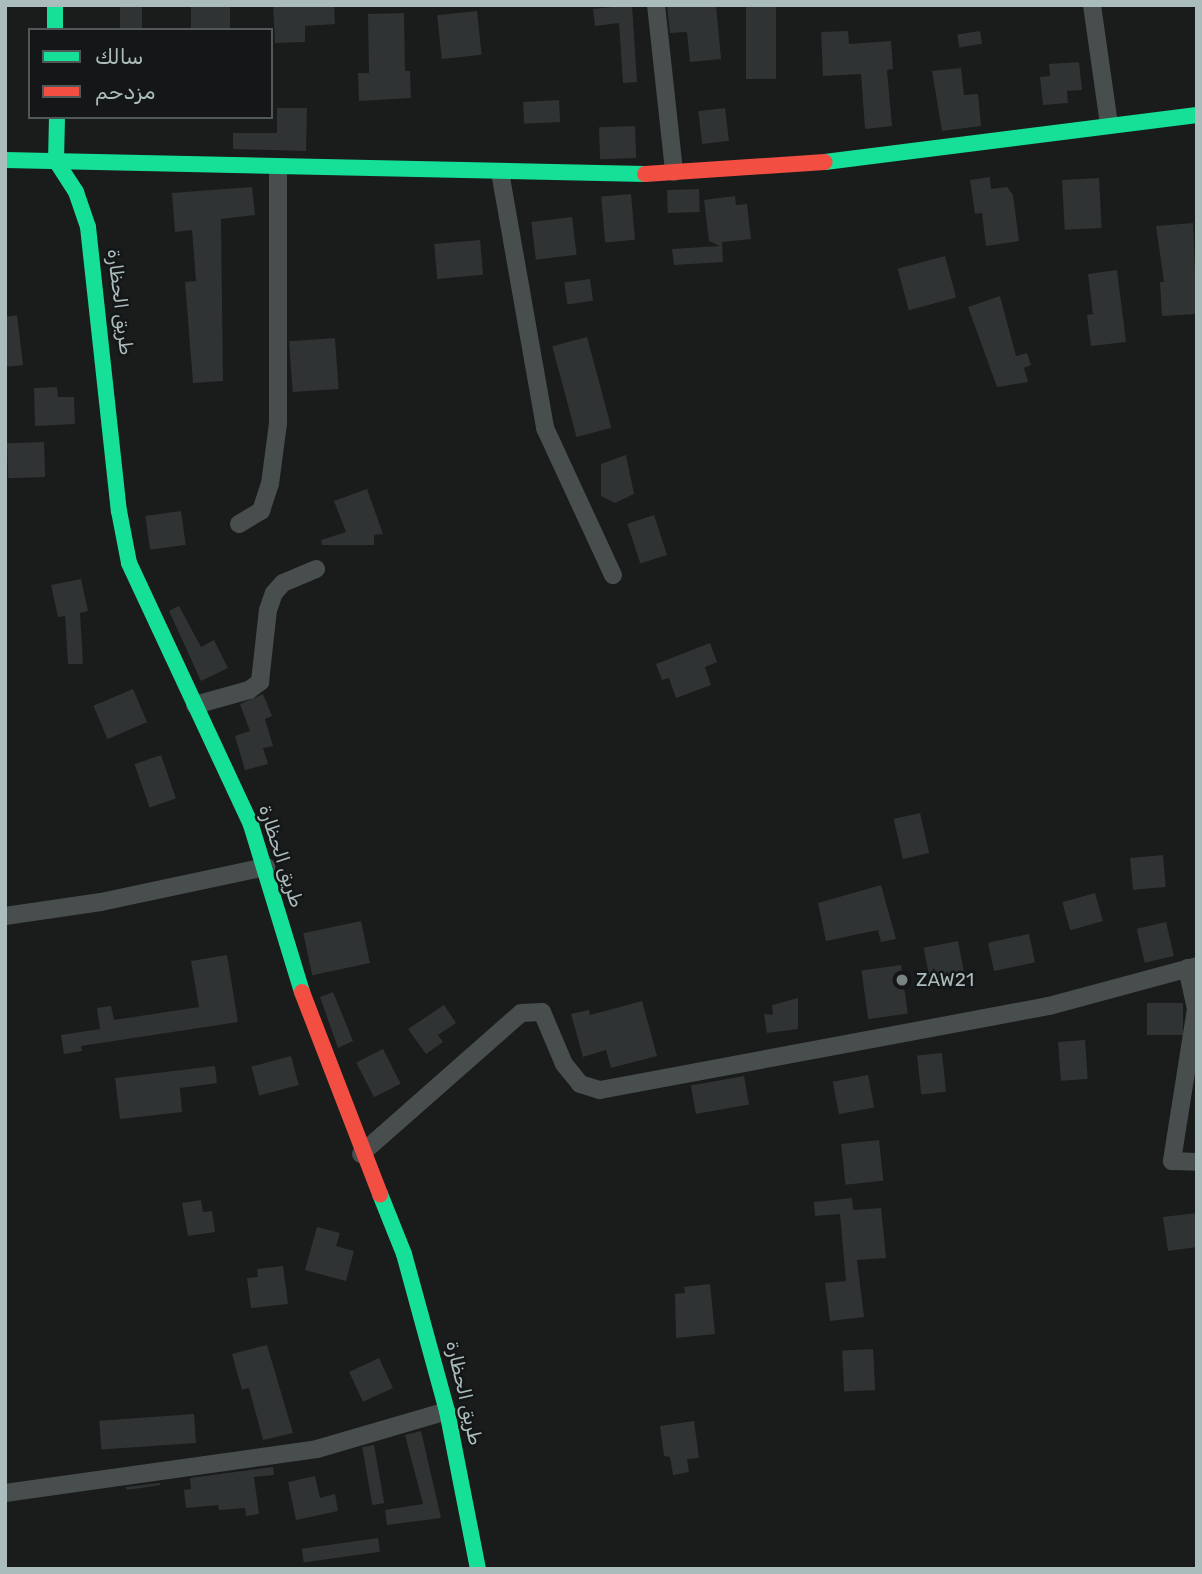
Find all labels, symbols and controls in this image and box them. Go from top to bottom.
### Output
legend [28,28,273,119]
text: سالك [95,44,143,69]
text: مزدحم [95,79,155,104]
street label: طريق الحظارة [102,248,138,356]
street label: طريق الحظارة [254,802,308,910]
place label: ZAW21 [916,969,974,991]
marker: ZAW21 [894,972,910,988]
street label: طريق الحظارة [441,1338,487,1448]

